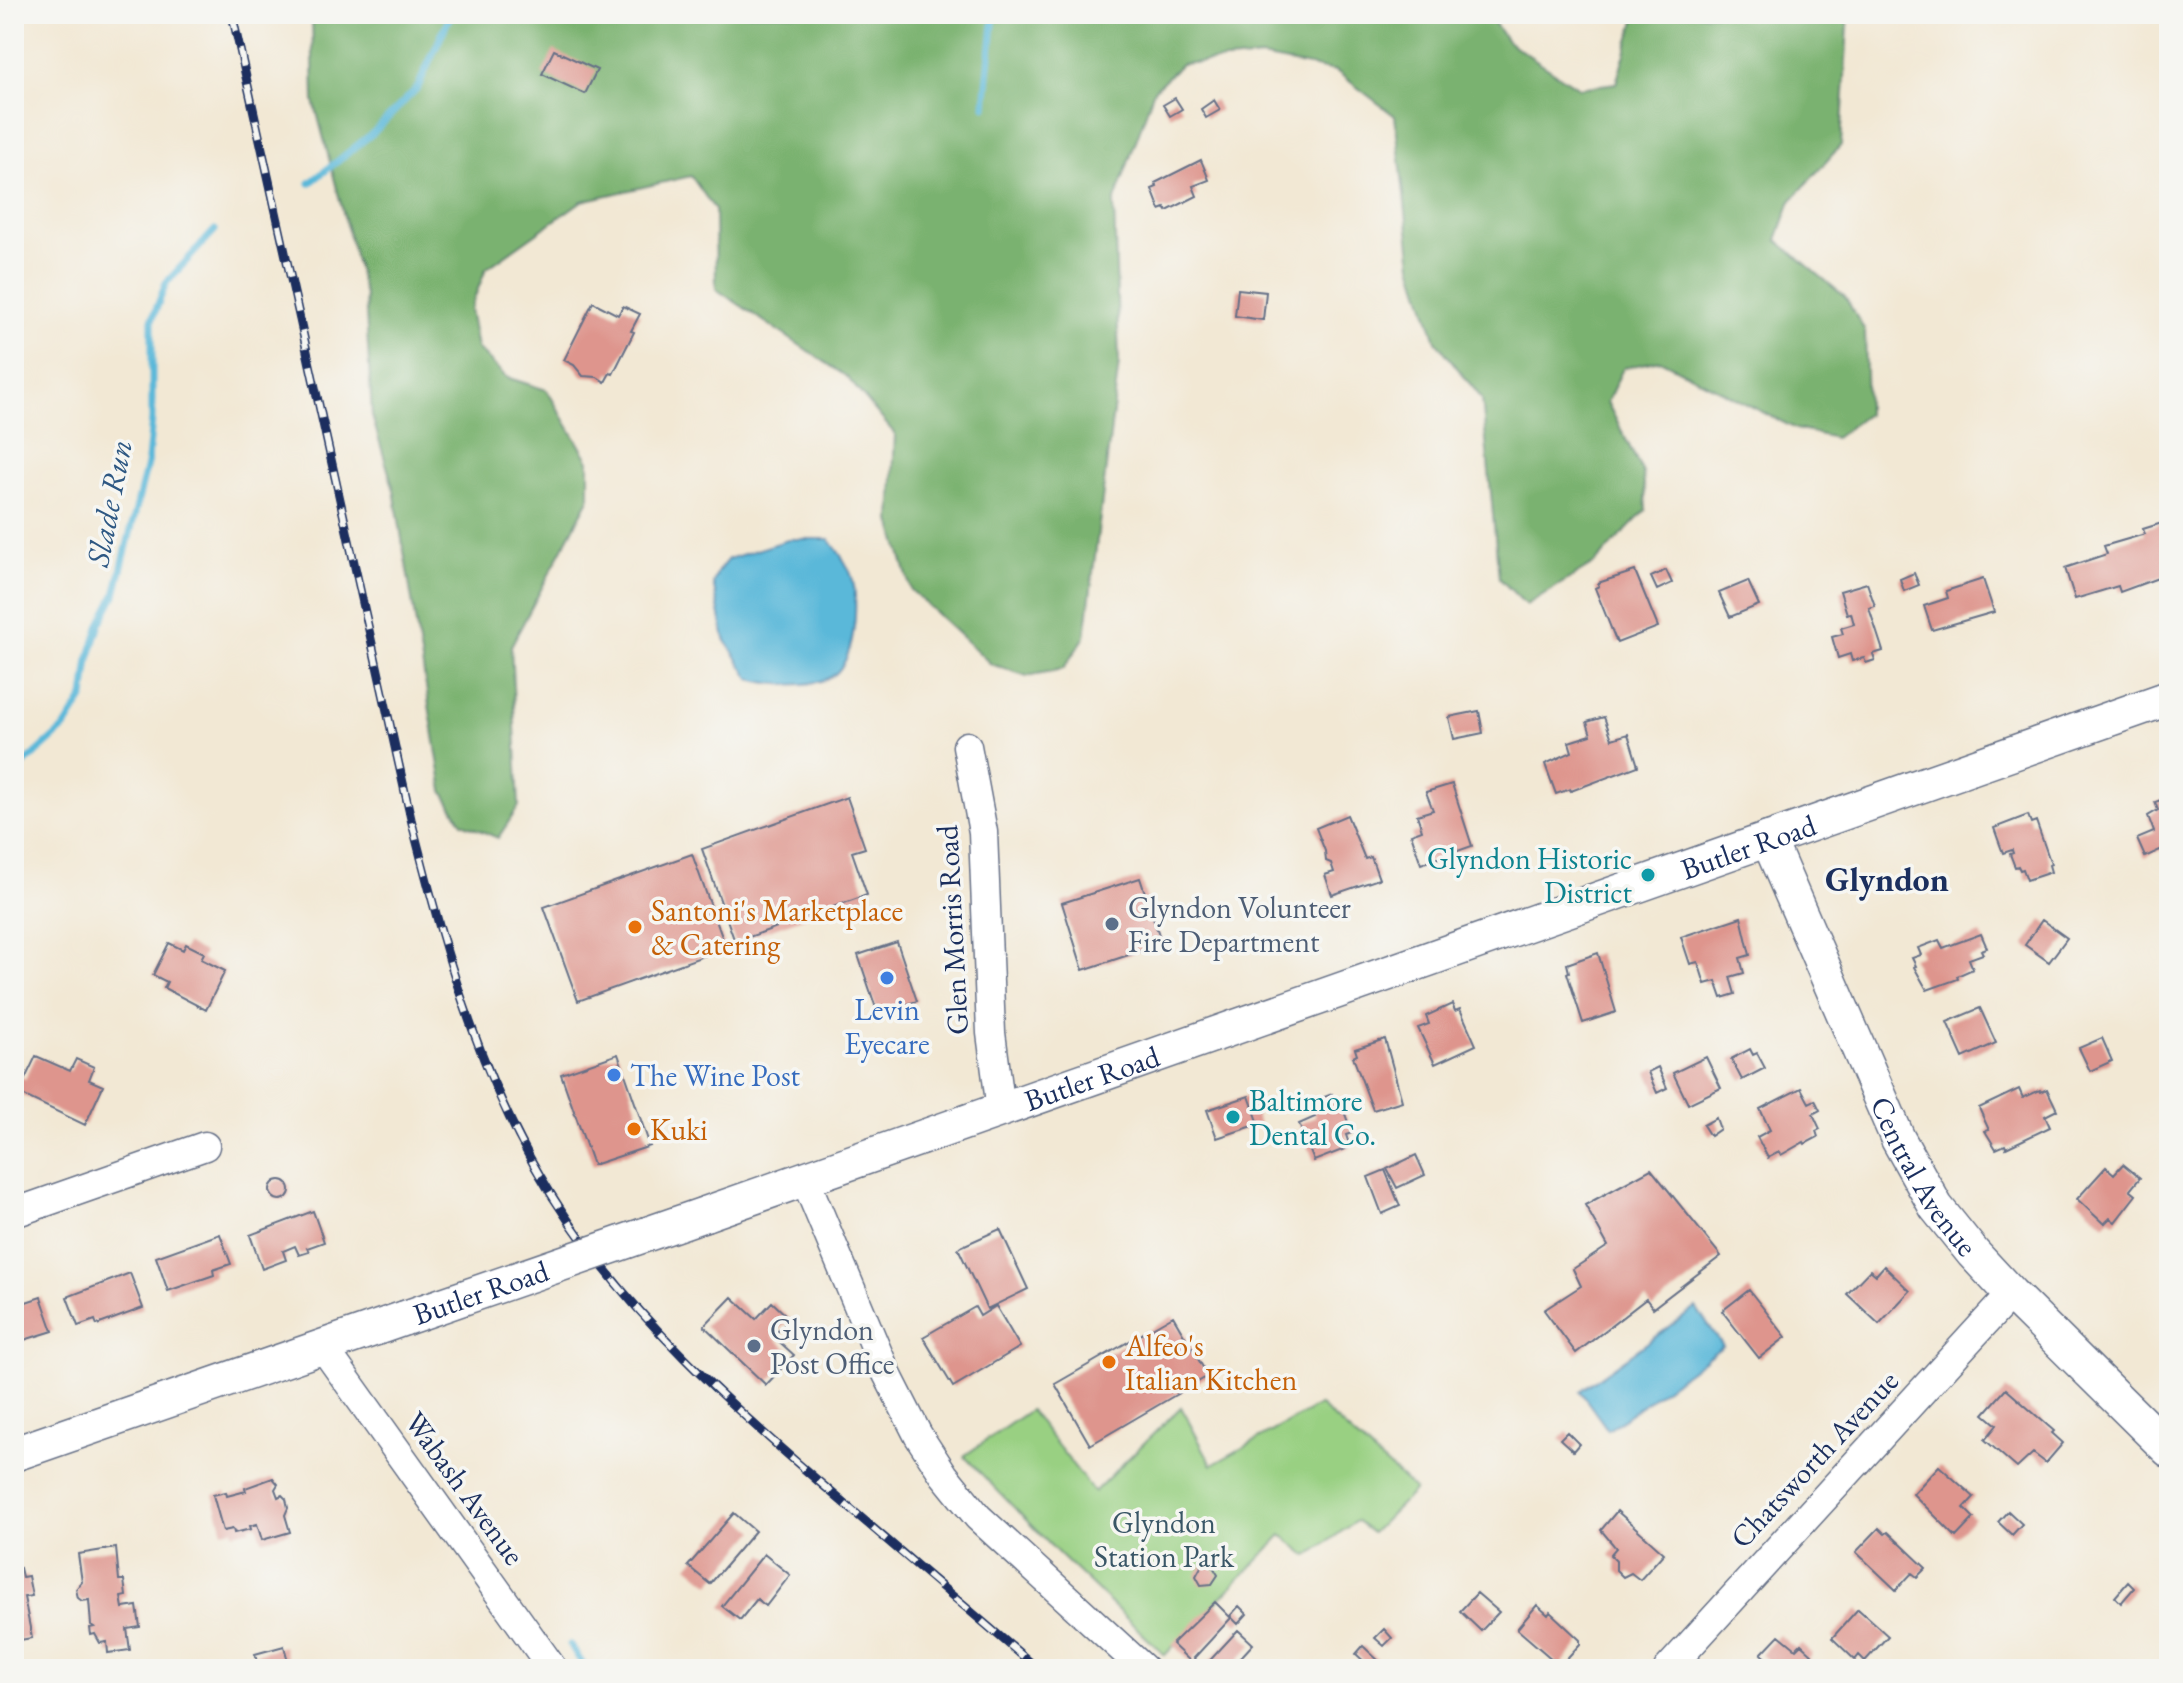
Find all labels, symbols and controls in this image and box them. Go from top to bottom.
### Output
water label: Slade Run [76,436,142,571]
street label: Butler Road [1675,804,1822,888]
street label: Glen Morris Road [927,823,977,1036]
place label: Glyndon Historic District [1427,839,1633,912]
district label: Glyndon [1825,857,1949,901]
marker: Glyndon Historic District [1639,866,1657,884]
place label: Glyndon Volunteer Fire Department [1128,888,1351,961]
place label: Santoni's Marketplace & Catering [651,891,903,964]
marker: Glyndon Volunteer Fire Department [1103,915,1121,933]
marker: Santoni's Marketplace & Catering [626,918,644,936]
marker: Levin Eyecare [878,969,896,987]
place label: Levin Eyecare [844,990,930,1063]
street label: Butler Road [1019,1036,1165,1119]
place label: The Wine Post [630,1056,801,1095]
marker: The Wine Post [605,1066,623,1084]
place label: Baltimore Dental Co. [1249,1081,1376,1154]
street label: Central Avenue [1862,1090,1987,1264]
marker: Baltimore Dental Co. [1224,1108,1242,1126]
place label: Kuki [650,1110,708,1149]
marker: Kuki [625,1120,643,1138]
street label: Butler Road [408,1250,554,1333]
place label: Glyndon Post Office [770,1310,895,1383]
place label: Alfeo's Italian Kitchen [1124,1326,1298,1399]
marker: Glyndon Post Office [745,1337,763,1355]
marker: Alfeo's Italian Kitchen [1100,1353,1118,1371]
street label: Chatsworth Avenue [1721,1362,1907,1556]
street label: Wabash Avenue [396,1404,534,1572]
park label: Glyndon Station Park [1094,1503,1235,1576]

